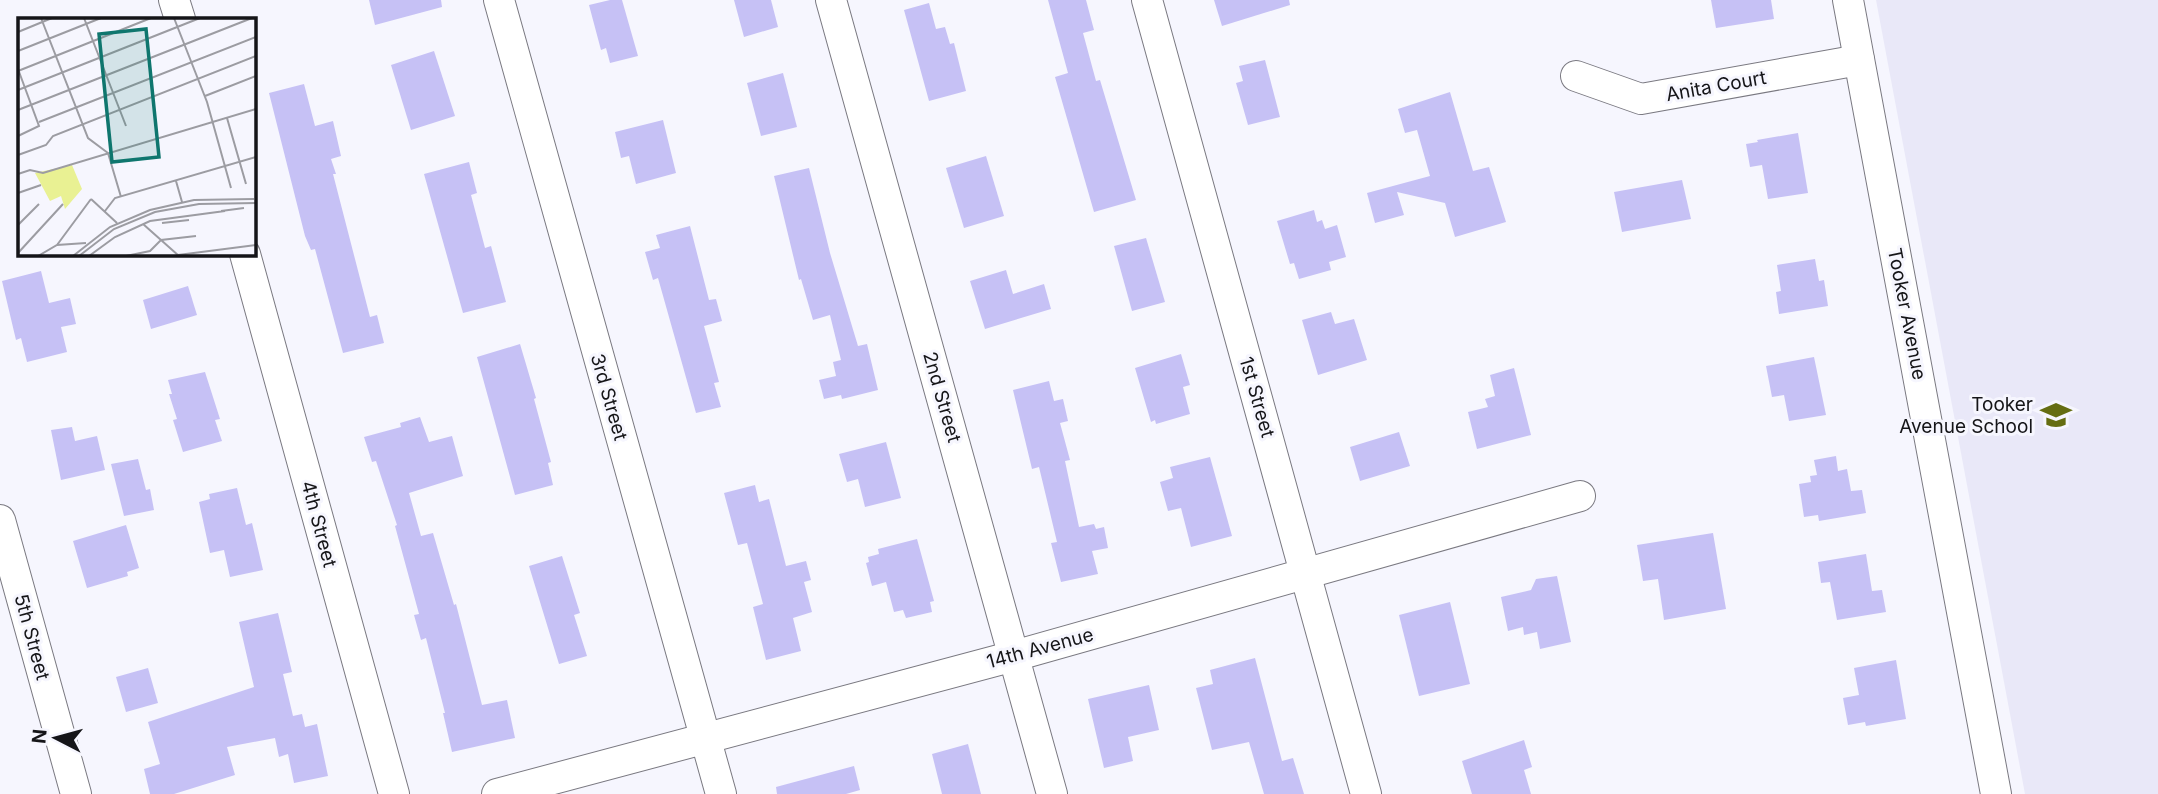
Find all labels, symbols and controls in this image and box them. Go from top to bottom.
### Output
inset map [18,18,256,256]
street label: Anita Court [1664,66,1768,106]
street label: Tooker Avenue [1883,246,1931,382]
street label: 2nd Street [918,349,966,445]
street label: 3rd Street [586,351,632,443]
street label: 1st Street [1235,354,1279,440]
place label: Tooker Avenue School [1899,393,2033,438]
school or university icon: Tooker Avenue School [2039,398,2073,432]
street label: 4th Street [296,478,342,570]
street label: 5th Street [10,592,54,682]
street label: 14th Avenue [984,623,1096,673]
north arrow [21,703,91,773]
text: N [27,728,52,745]

